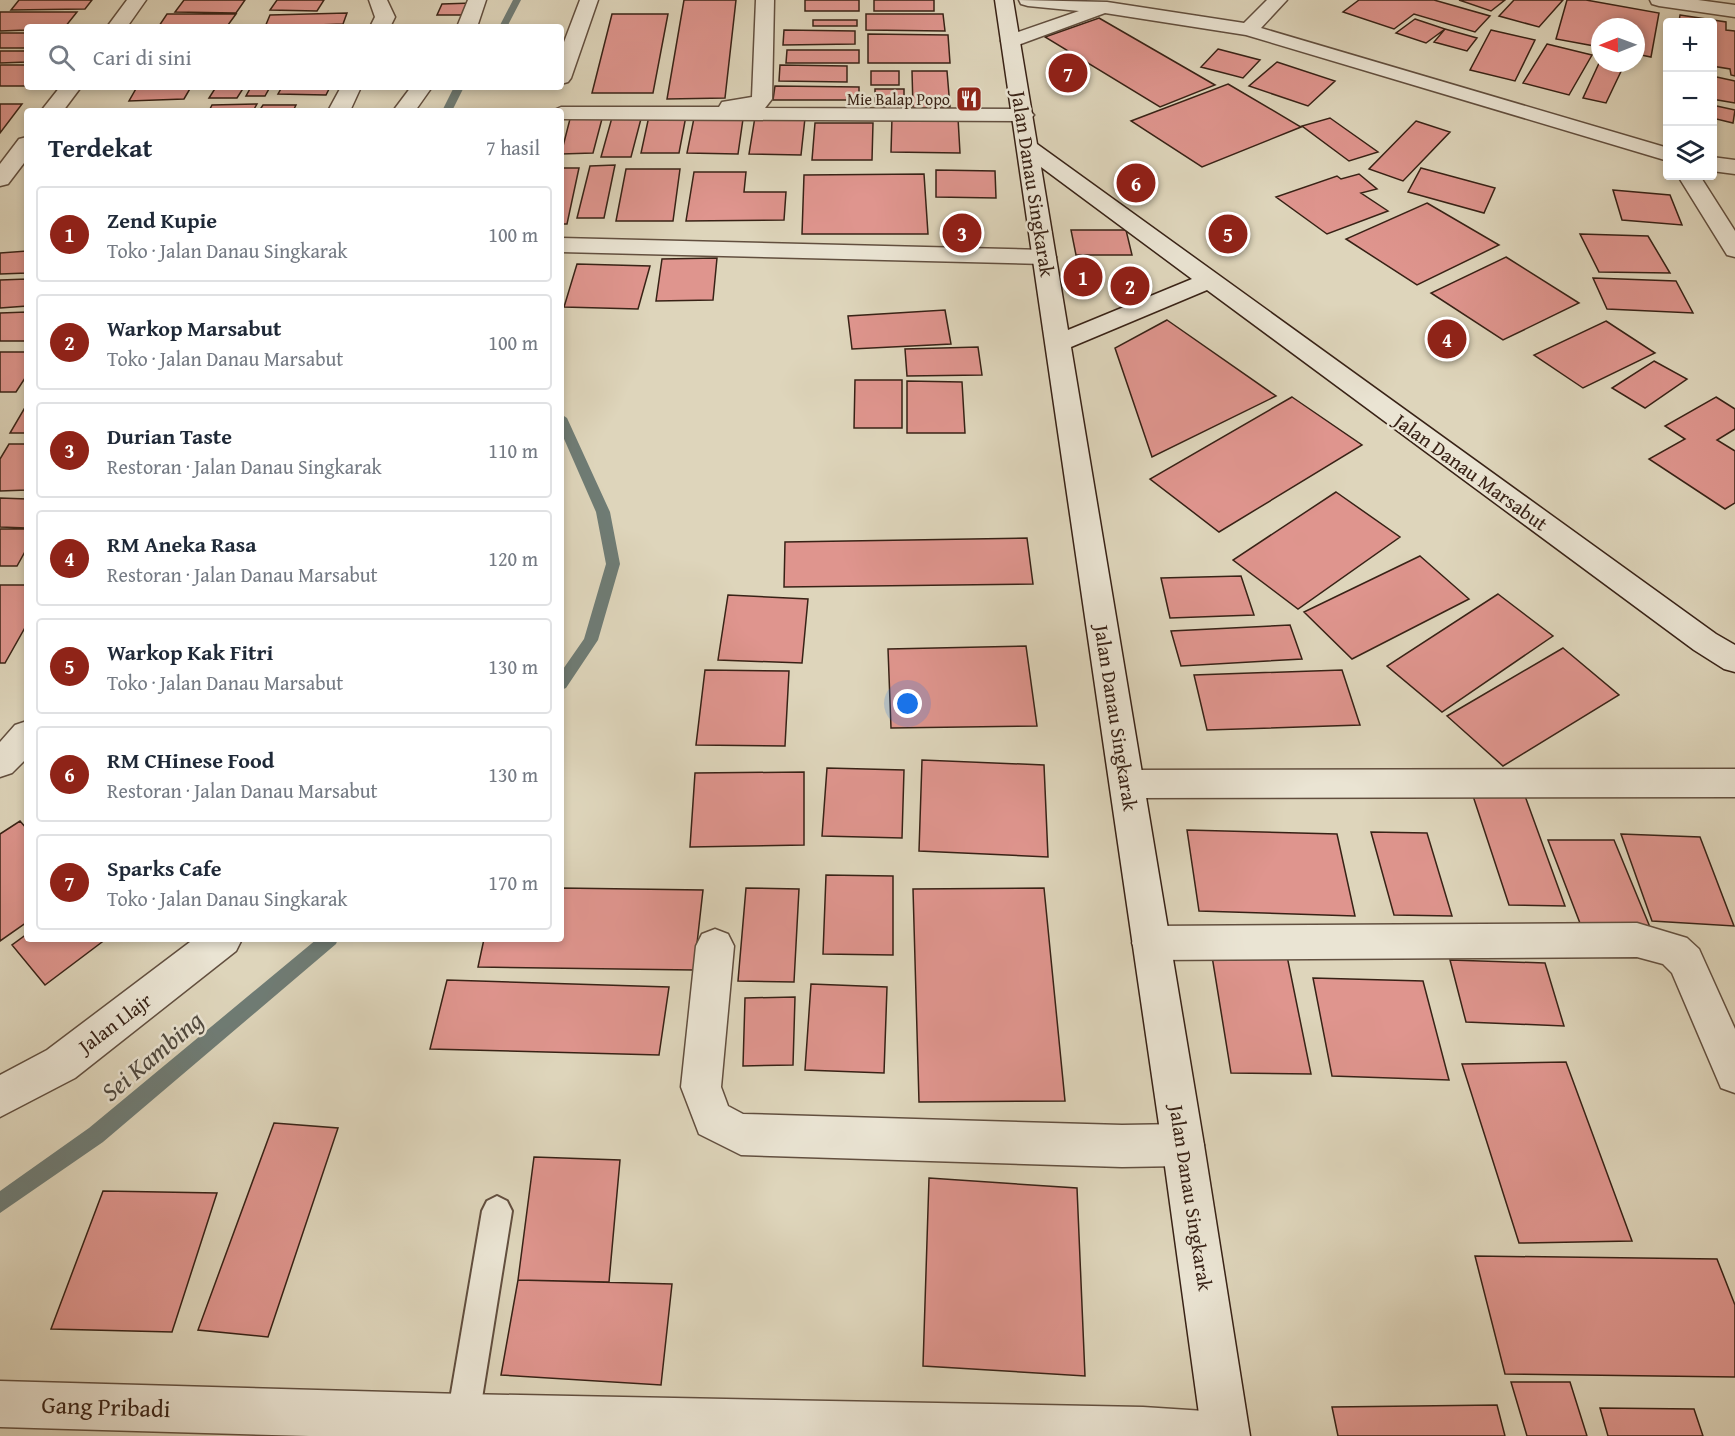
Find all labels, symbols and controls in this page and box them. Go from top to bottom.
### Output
north arrow [1591,18,1645,72]
map controls [1663,18,1717,180]
button: + [1663,18,1717,72]
search box [24,24,564,90]
icon: search [45,41,78,74]
text: Cari di sini [93,41,192,73]
pin: 7 [1048,50,1088,96]
button: − [1663,72,1717,126]
restaurant icon: Mie Balap Popo [954,84,984,114]
street label: Jalan Danau Singkarak [1004,86,1063,280]
place label: Mie Balap Popo [847,87,950,111]
button: layers [1663,126,1717,180]
text: Terdekat [48,128,152,167]
text: 7 hasil [486,133,540,162]
pin: 6 [1116,160,1156,206]
text: Zend Kupie [107,204,217,236]
pin: 3 [942,210,982,256]
pin: 5 [1208,212,1248,256]
text: 1 [64,220,75,249]
text: 100 m [488,220,538,249]
text: Toko · Jalan Danau Singkarak [107,236,348,265]
pin: 1 [1064,254,1102,300]
pin: 2 [1110,264,1150,308]
text: Warkop Marsabut [107,312,281,344]
pin: 4 [1428,316,1466,362]
text: 2 [64,328,75,357]
text: 100 m [488,328,538,357]
text: Toko · Jalan Danau Marsabut [107,344,343,373]
street label: Jalan Danau Marsabut [1386,404,1554,537]
text: Durian Taste [107,420,232,452]
text: 3 [64,436,75,465]
text: 110 m [488,436,538,465]
text: Restoran · Jalan Danau Singkarak [107,452,382,481]
text: RM Aneka Rasa [107,528,257,560]
text: 4 [64,544,75,573]
text: 120 m [488,544,538,573]
text: Restoran · Jalan Danau Marsabut [107,560,378,589]
street label: Jalan Danau Singkarak [1087,620,1146,814]
text: Warkop Kak Fitri [107,636,273,668]
text: 5 [64,652,75,681]
text: 130 m [488,652,538,681]
text: Toko · Jalan Danau Marsabut [107,668,343,697]
your location [893,689,922,718]
text: RM CHinese Food [107,744,274,776]
text: 6 [64,760,75,789]
text: 130 m [488,760,538,789]
text: Restoran · Jalan Danau Marsabut [107,776,378,805]
text: Sparks Cafe [107,852,221,884]
text: 7 [64,868,75,897]
text: 170 m [488,868,538,897]
text: Toko · Jalan Danau Singkarak [107,884,348,913]
street label: Jalan Llajr [70,985,157,1062]
water label: Sei Kambing [92,1001,212,1110]
street label: Jalan Danau Singkarak [1162,1100,1221,1294]
street label: Gang Pribadi [41,1387,171,1426]

